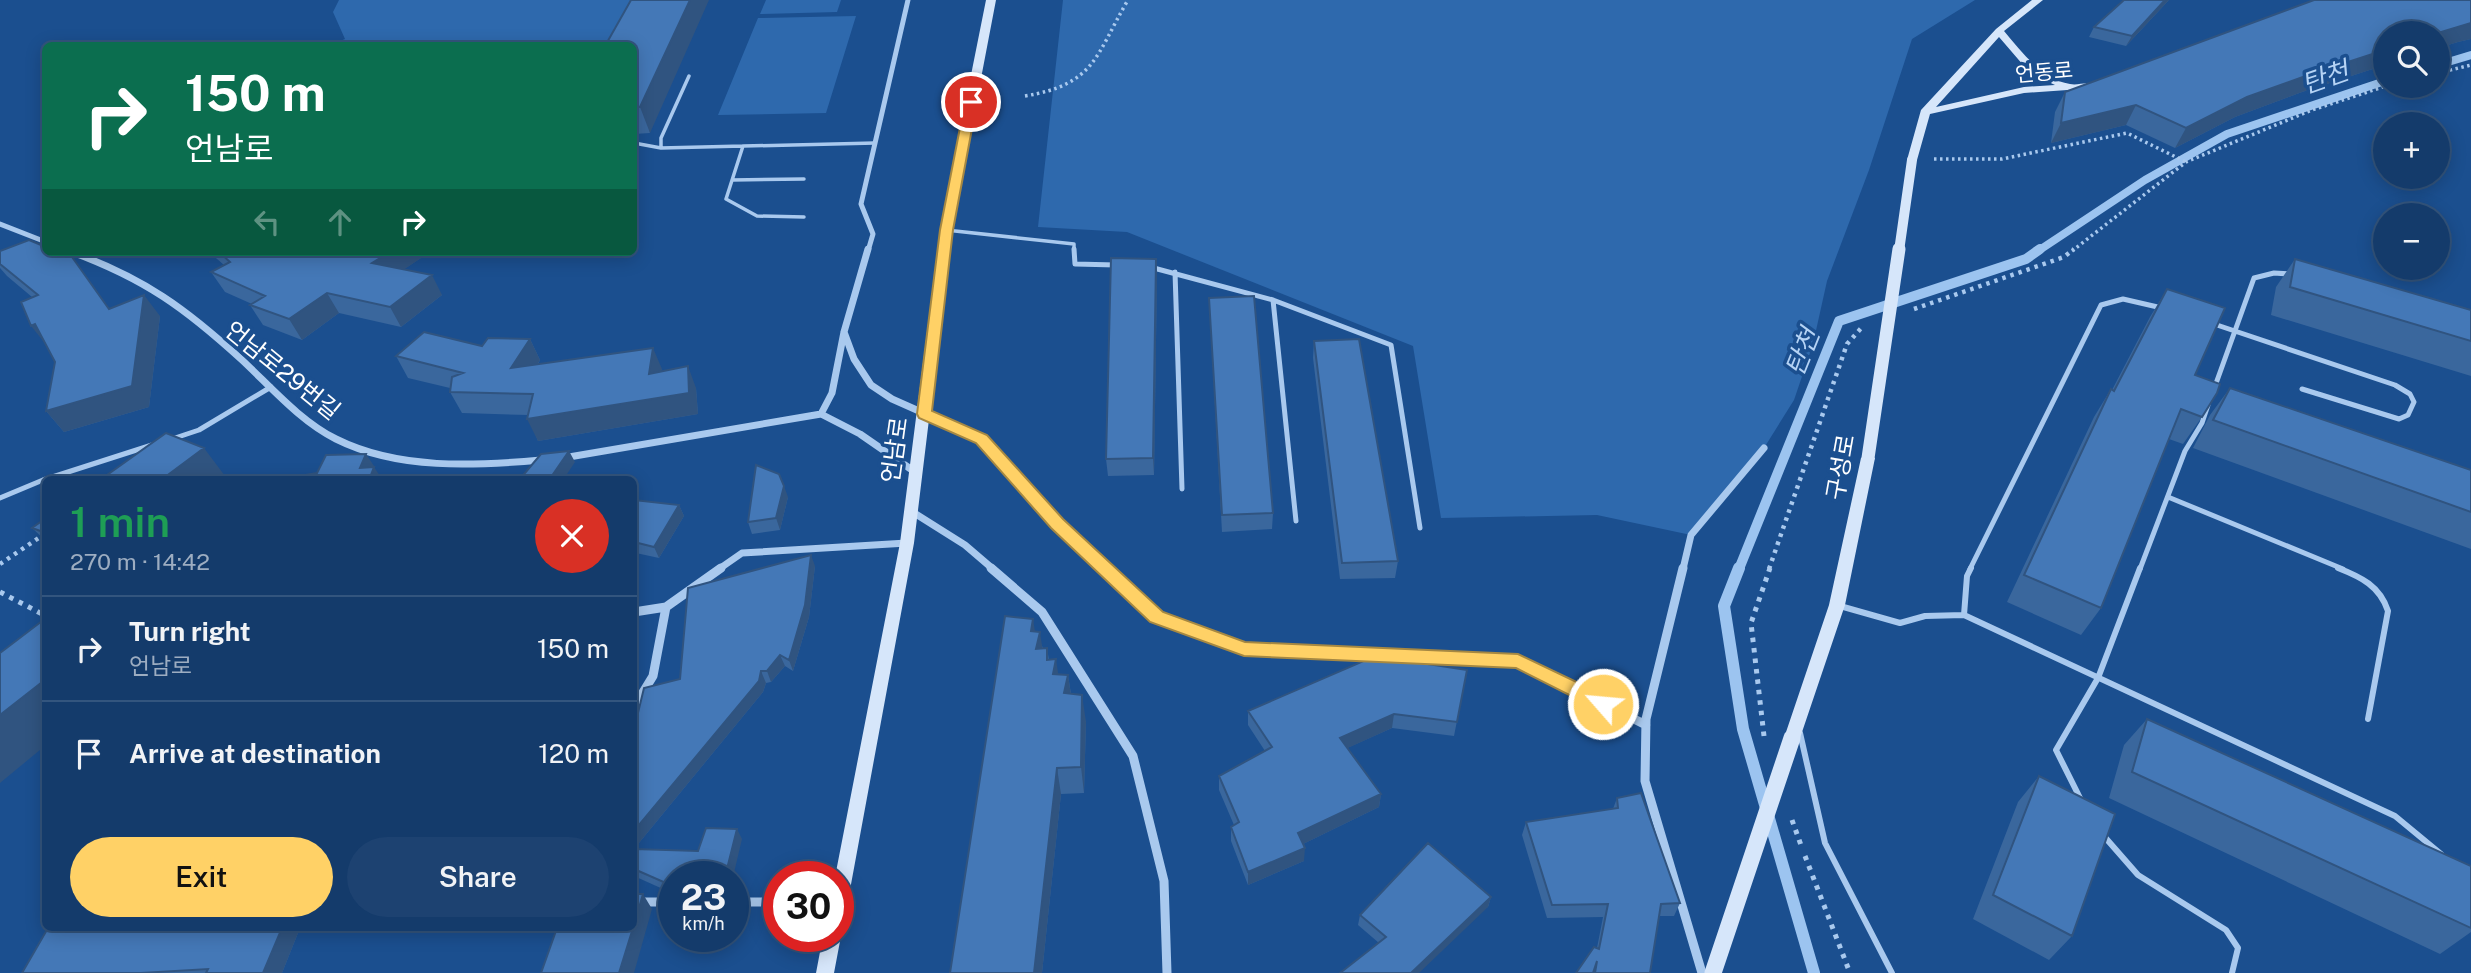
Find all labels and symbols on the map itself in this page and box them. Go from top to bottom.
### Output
water label: 탄천 [2297,54,2356,99]
street label: 언동로 [2014,57,2074,87]
pin [941,72,1001,132]
street label: 언남로29번길 [220,315,346,425]
water label: 탄천 [1779,321,1826,380]
street label: 언남로 [876,415,912,485]
street label: 구성로 [1820,432,1860,502]
position arrow [1566,667,1640,741]
speed limit sign: 30 [763,861,854,952]

